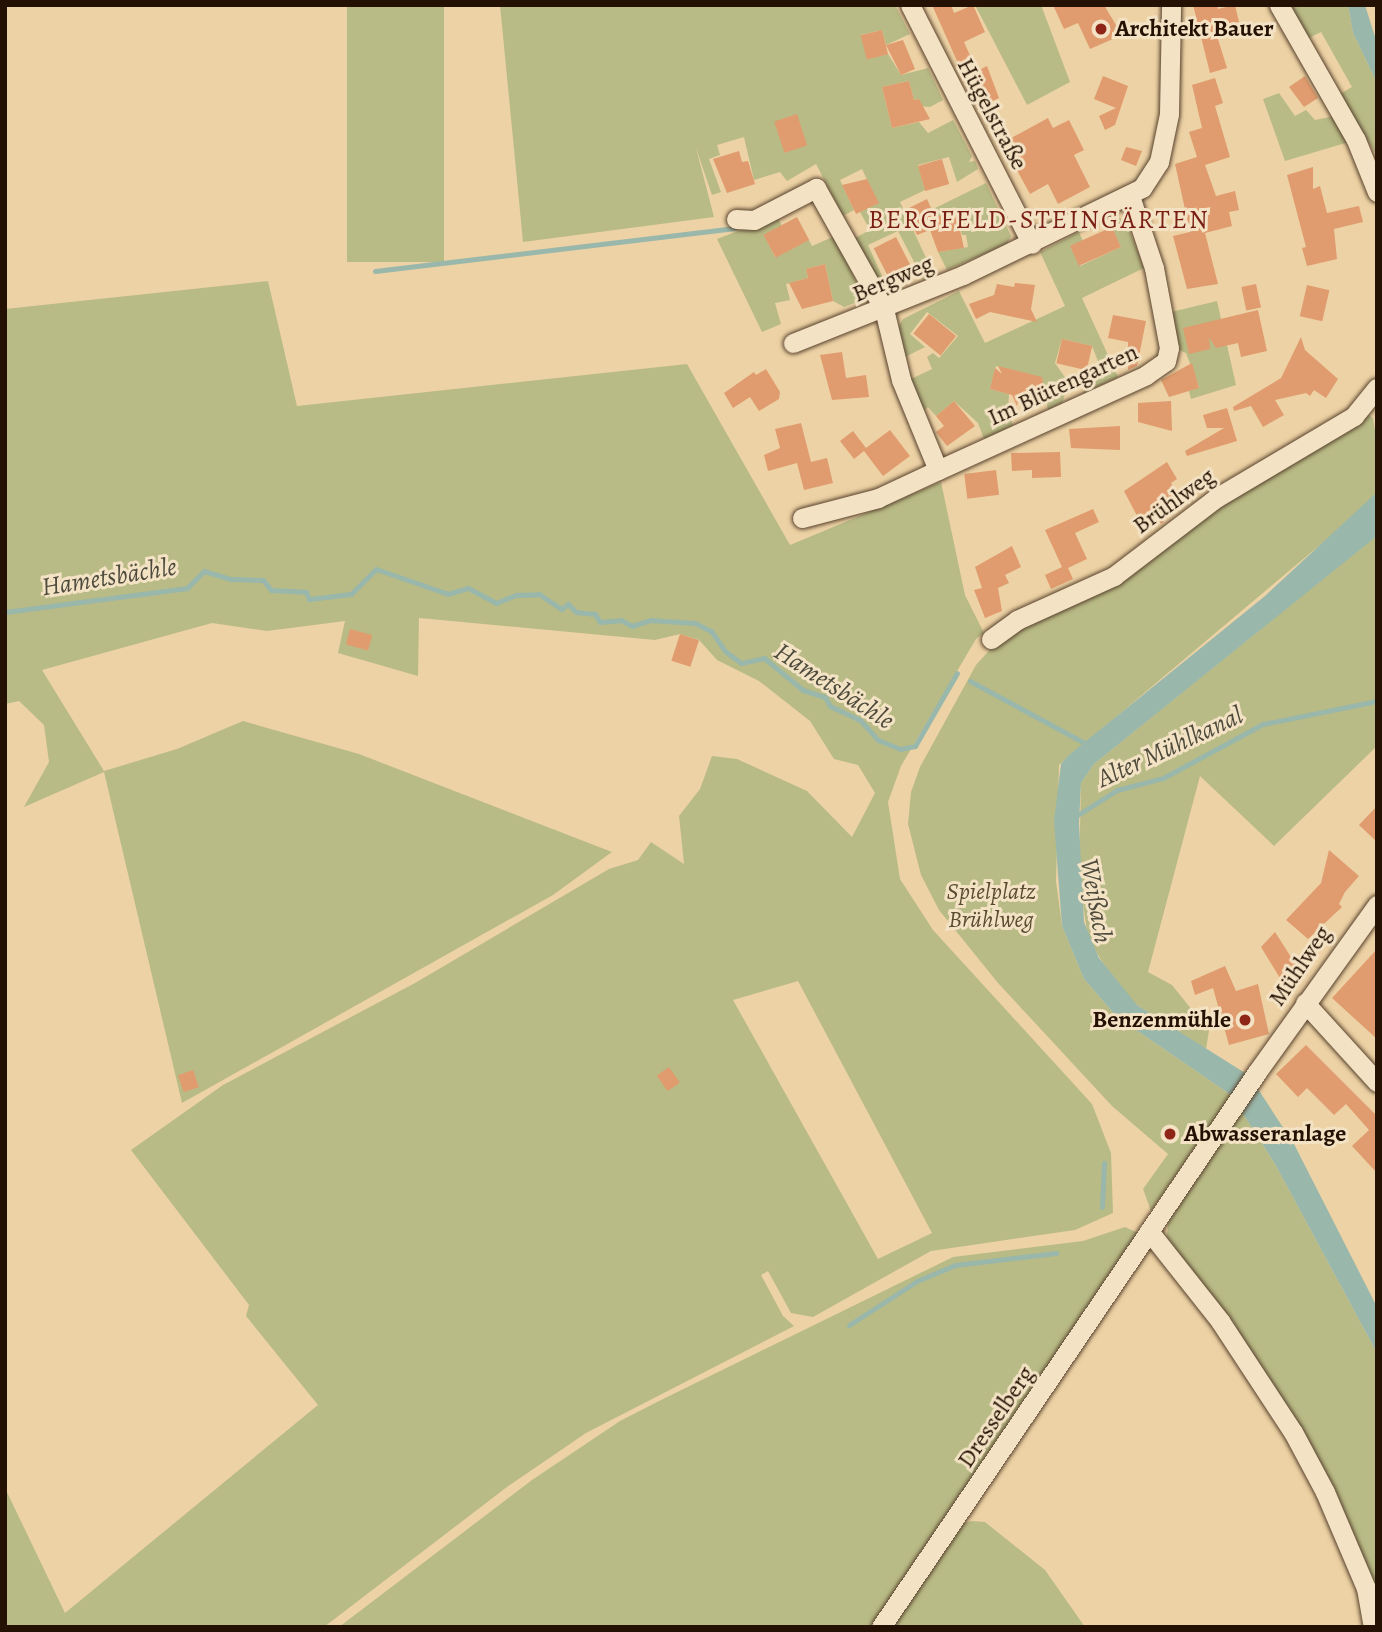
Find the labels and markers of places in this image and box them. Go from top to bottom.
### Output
place label: Architekt Bauer [1115,15,1274,43]
marker: Architekt Bauer [1093,21,1109,37]
place label: Benzenmühle [1092,1006,1231,1034]
marker: Benzenmühle [1237,1012,1253,1028]
place label: Abwasseranlage [1184,1120,1346,1148]
marker: Abwasseranlage [1162,1126,1178,1142]

